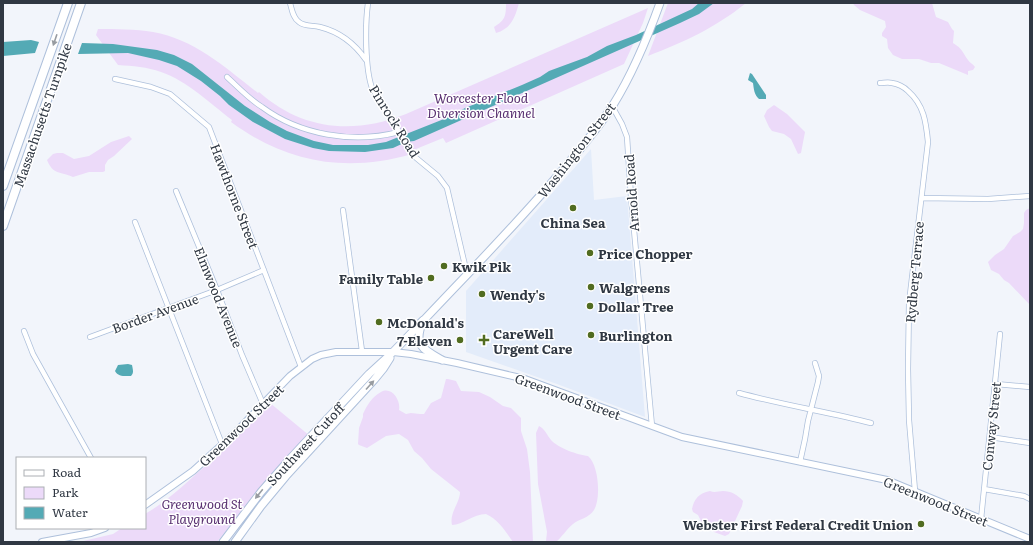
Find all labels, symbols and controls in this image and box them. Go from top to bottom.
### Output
one-way arrow [51,34,57,46]
street label: Massachusetts Turnpike [8,40,76,190]
street label: Pinrock Road [365,81,425,161]
park label: Worcester Flood Diversion Channel [427,88,535,122]
street label: Washington Street [533,98,620,202]
street label: Hawthorne Street [206,141,264,252]
street label: Arnold Road [619,154,643,232]
marker: China Sea [568,203,578,213]
place label: China Sea [541,213,606,232]
street label: Rydberg Terrace [900,220,928,324]
street label: Elmwood Avenue [190,244,248,350]
place label: Price Chopper [598,244,693,263]
marker: Price Chopper [585,248,595,258]
place label: Kwik Pik [452,257,511,276]
marker: Kwik Pik [439,261,449,271]
place label: Family Table [339,269,423,288]
marker: Family Table [426,273,436,283]
place label: Walgreens [599,278,670,297]
marker: Walgreens [586,282,596,292]
place label: Wendy's [490,285,546,304]
street label: Border Avenue [109,288,201,337]
marker: Wendy's [477,289,487,299]
place label: Dollar Tree [598,297,674,316]
marker: Dollar Tree [585,301,595,311]
place label: McDonald's [387,313,464,332]
marker: McDonald's [374,317,384,327]
place label: CareWell Urgent Care [493,324,572,358]
place label: Burlington [599,326,672,345]
marker: Burlington [586,330,596,340]
place label: 7-Eleven [397,331,452,350]
marker: CareWell Urgent Care [478,334,490,346]
marker: 7-Eleven [455,335,465,345]
street label: Greenwood Street [512,368,624,424]
street label: Greenwood Street [194,379,288,470]
one-way arrow [365,380,374,390]
street label: Conway Street [977,380,1005,471]
street label: Southwest Cutoff [262,397,349,489]
legend [16,457,146,529]
text: Road [52,463,82,481]
street label: Greenwood Street [881,471,992,531]
text: Park [52,483,79,501]
one-way arrow [254,489,263,500]
park label: Greenwood St Playground [162,494,243,528]
text: Water [52,503,88,521]
place label: Webster First Federal Credit Union [683,515,913,534]
marker: Webster First Federal Credit Union [916,519,926,529]

